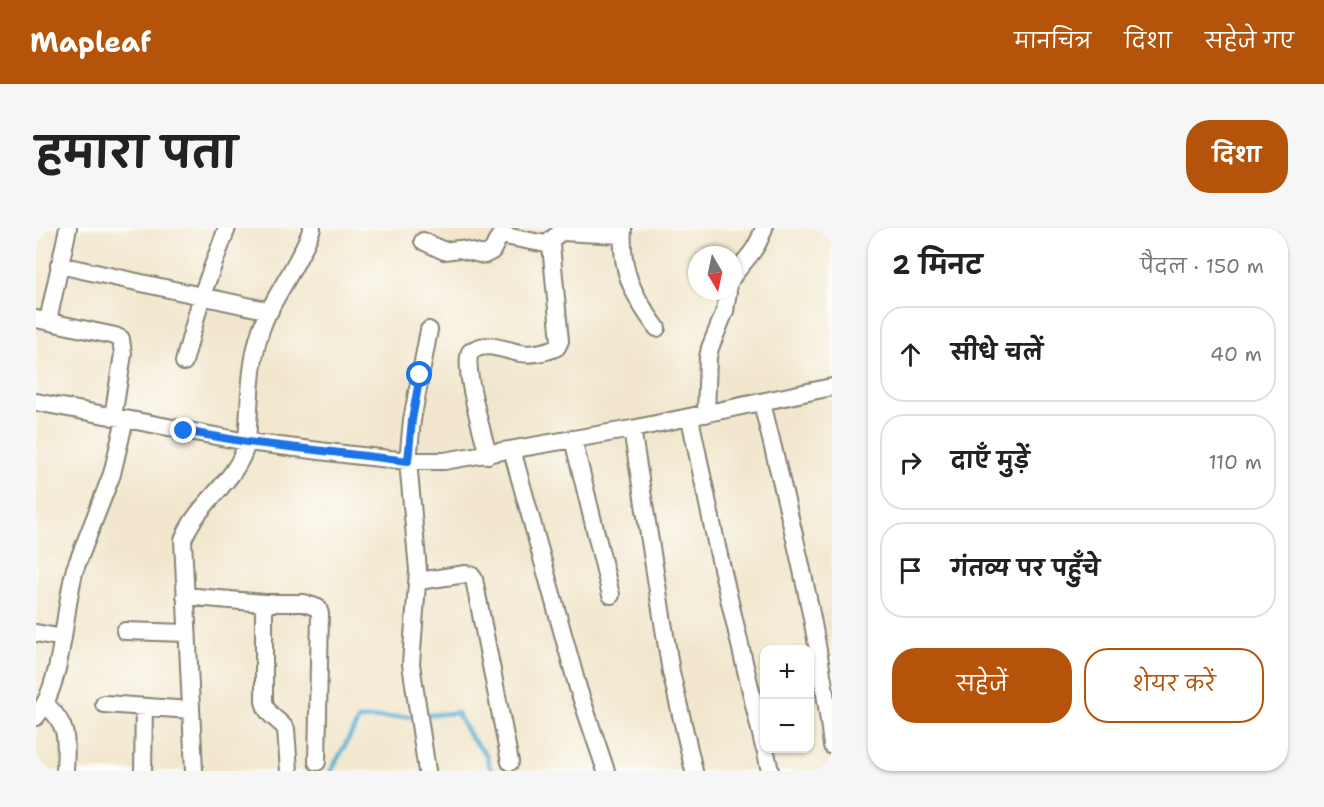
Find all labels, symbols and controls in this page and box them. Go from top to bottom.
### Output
text: Mapleaf [30,23,151,61]
text: मानचित्र [1014,27,1091,55]
text: दिशा [1124,27,1172,55]
text: सहेजे गए [1205,27,1294,55]
button: दिशा [1186,120,1288,193]
text: हमारा पता [36,124,237,180]
north arrow [688,246,742,300]
text: 2 मिनट [892,247,982,282]
text: पैदल · 150 m [1140,253,1264,279]
icon: ahead [894,338,927,371]
text: सीधे चलें [951,338,1043,367]
text: 40 m [1210,341,1262,367]
route start [406,361,432,387]
route end [170,417,196,443]
icon: right [894,446,927,479]
text: दाएँ मुड़ें [951,446,1030,475]
text: 110 m [1208,449,1262,475]
icon: arrive [894,554,927,587]
text: गंतव्य पर पहुँचे [951,554,1100,583]
map controls [760,645,814,753]
button: + [760,645,814,699]
button: सहेजें [892,648,1072,723]
button: शेयर करें [1084,648,1264,723]
button: − [760,699,814,753]

